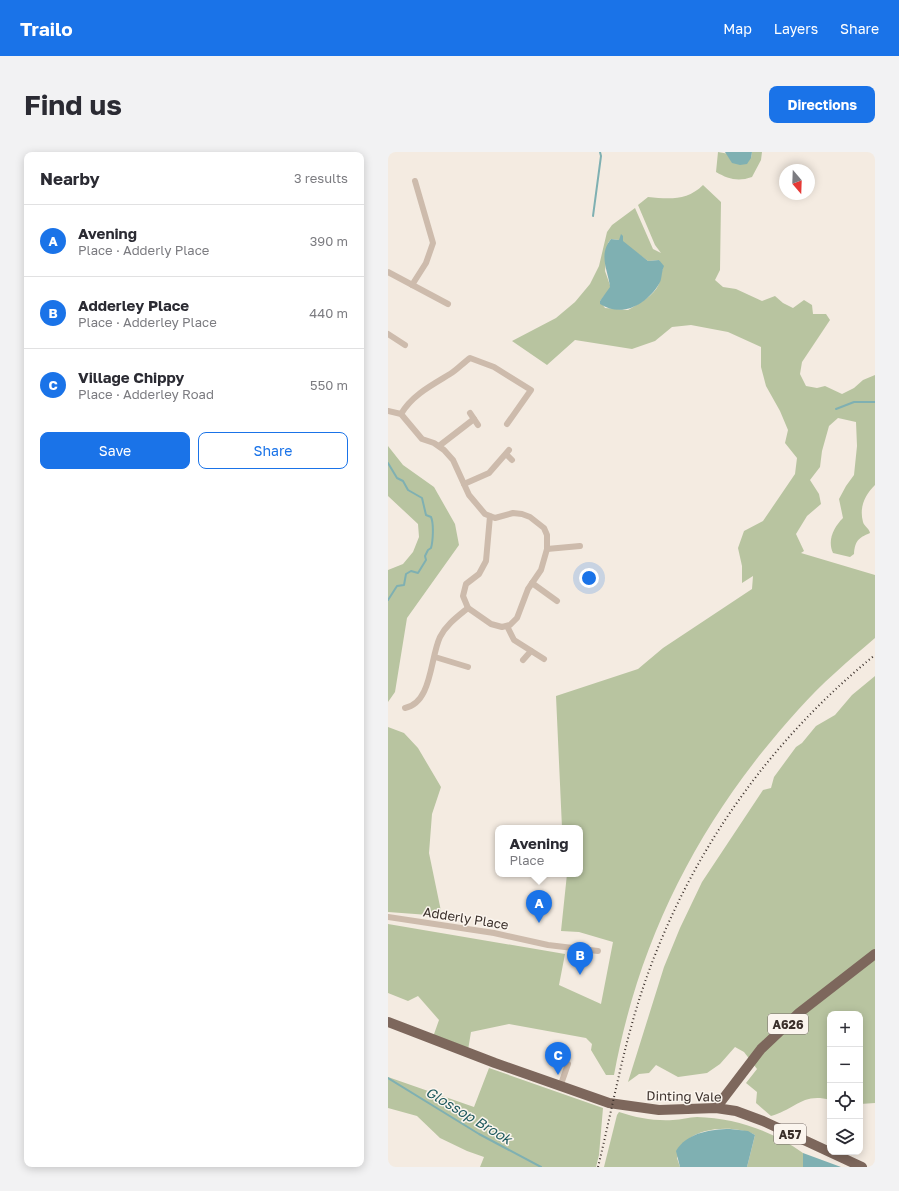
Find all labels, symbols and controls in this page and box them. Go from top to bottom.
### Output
text: Trailo [20,17,73,40]
text: Map [723,20,752,37]
text: Layers [774,20,818,37]
text: Share [840,20,879,37]
button: Directions [769,86,875,123]
text: Find us [24,88,122,121]
north arrow [779,164,815,200]
text: Nearby [40,168,100,189]
text: 3 results [294,170,348,186]
text: Avening [78,224,137,242]
text: A [48,233,58,249]
text: 390 m [310,233,348,249]
text: Place · Adderly Place [78,242,209,258]
text: Adderley Place [78,296,189,314]
text: B [48,305,58,321]
text: 440 m [309,305,348,321]
text: Place · Adderley Place [78,314,217,330]
text: Village Chippy [78,368,184,386]
text: C [48,377,58,393]
text: 550 m [310,377,348,393]
text: Place · Adderley Road [78,386,214,402]
button: Save [40,432,190,469]
button: Share [198,432,348,469]
your location [579,568,599,588]
popup [495,825,583,877]
text: Avening [510,834,568,852]
text: Place [510,852,544,868]
pin: A [526,890,552,923]
street label: Adderly Place [422,903,510,933]
pin: B [567,942,593,975]
map controls [827,1011,863,1155]
button: + [827,1011,863,1047]
road number: A626 [768,1014,808,1034]
pin: C [545,1042,571,1075]
button: − [827,1047,863,1083]
water label: Glossop Brook [423,1083,517,1148]
button: locate [827,1083,863,1119]
street label: Dinting Vale [646,1087,722,1105]
button: layers [827,1119,863,1155]
road number: A57 [774,1124,806,1144]

